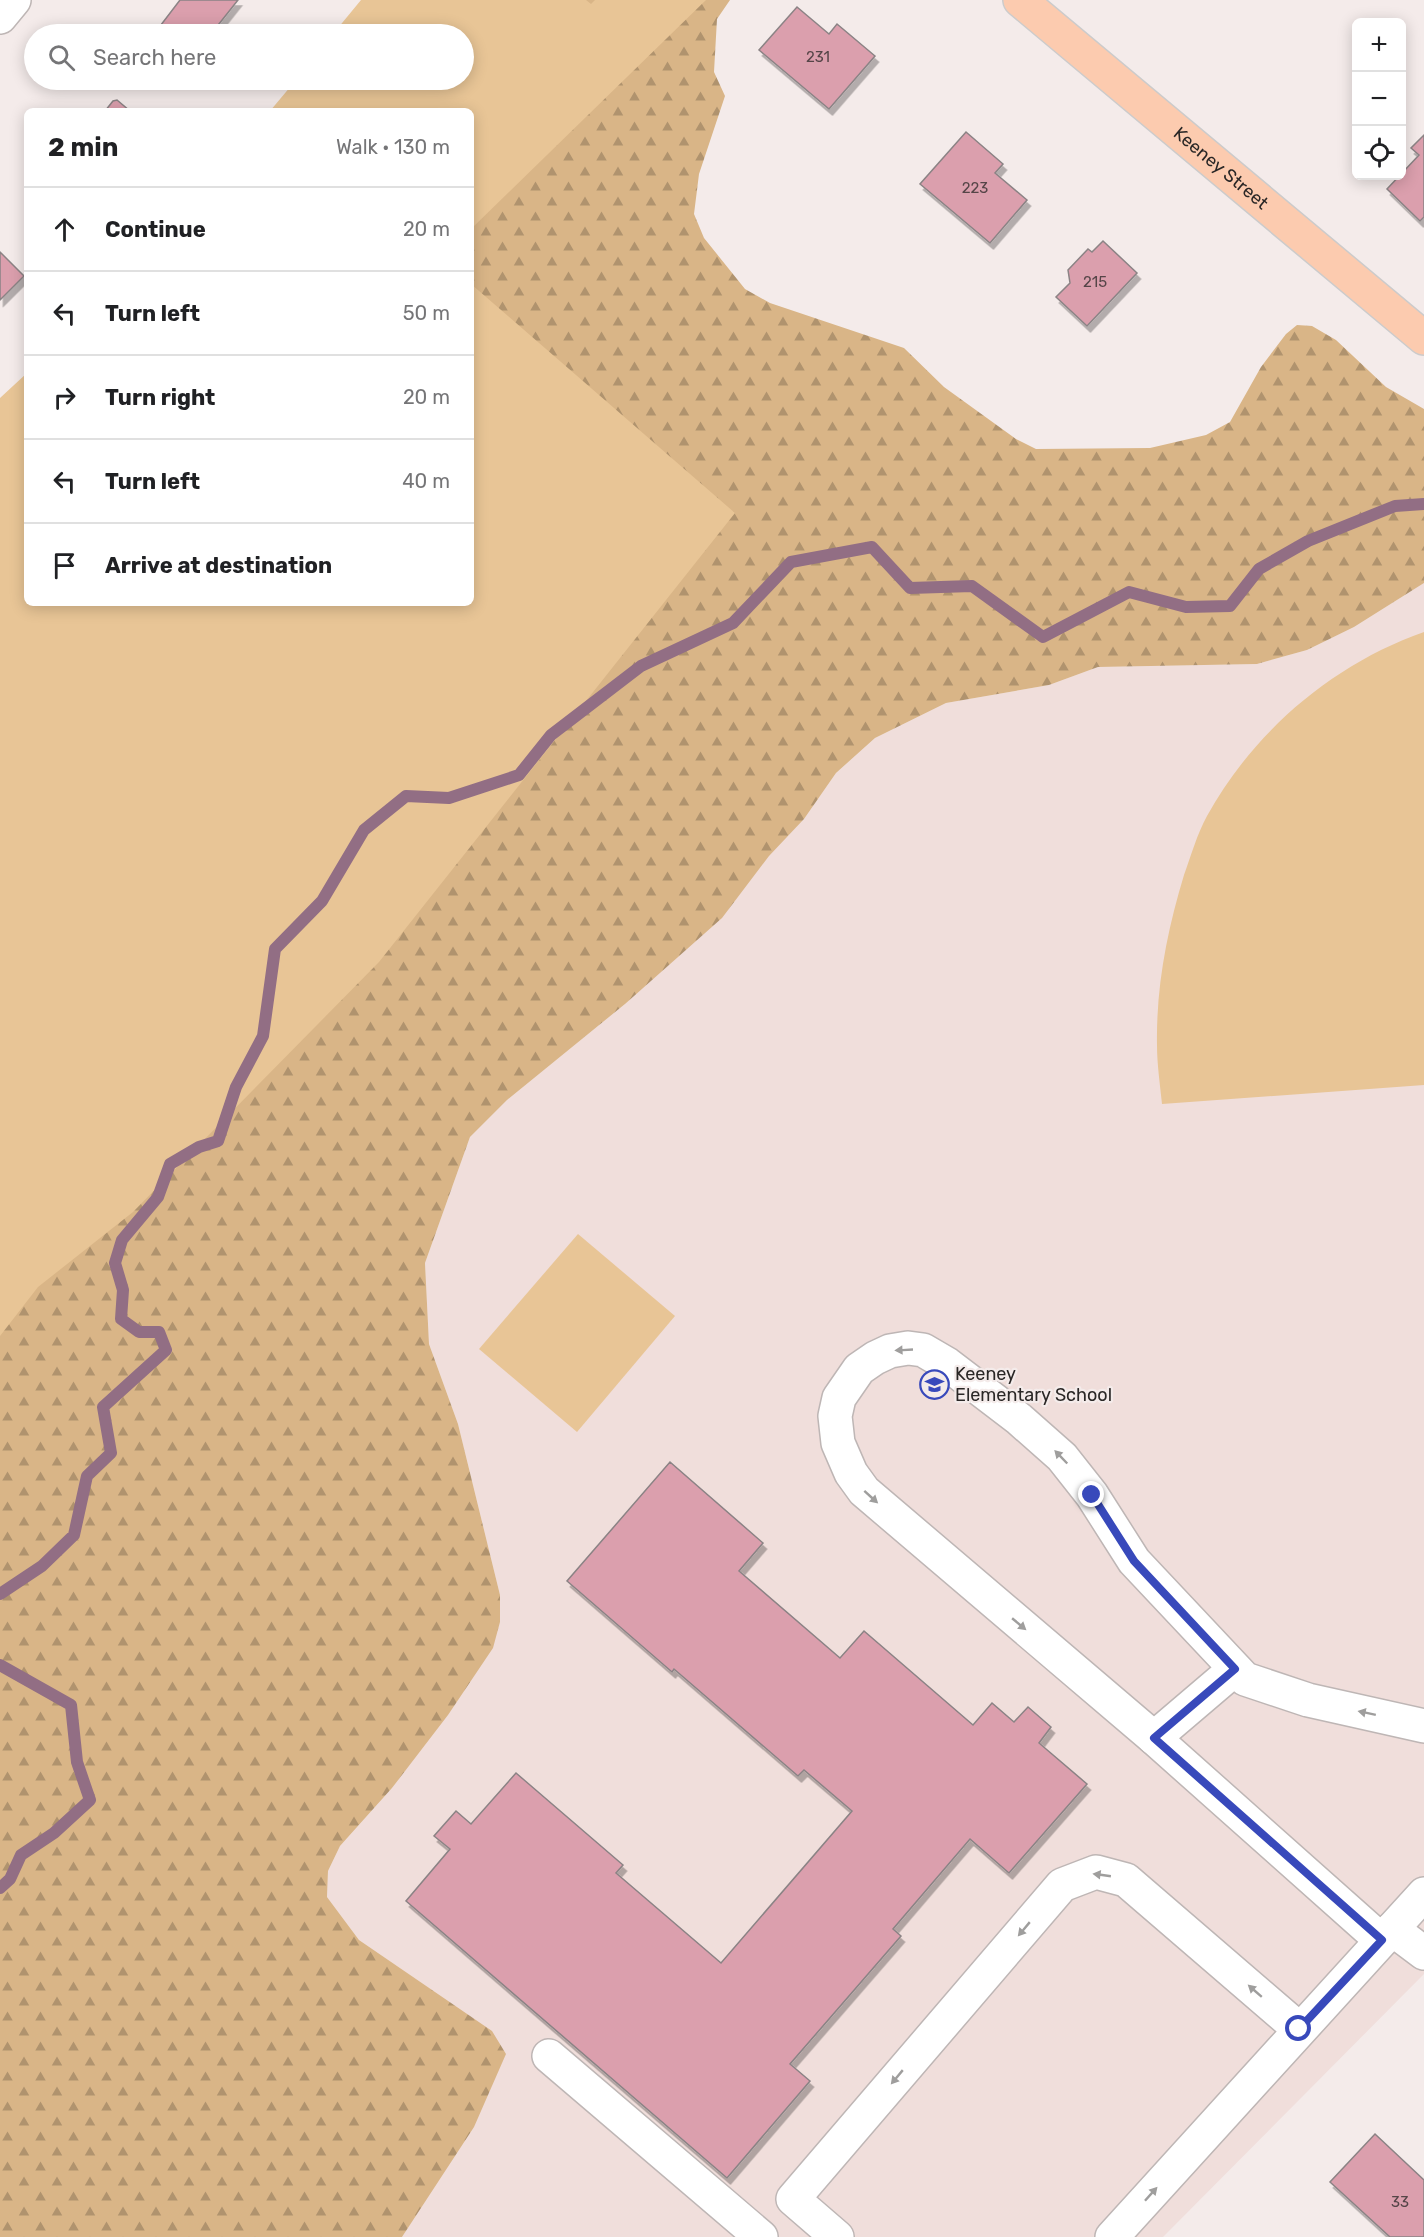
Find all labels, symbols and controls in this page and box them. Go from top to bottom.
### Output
map controls [1352,18,1406,180]
button: + [1352,18,1406,72]
search box [24,24,474,90]
icon: search [45,41,78,74]
text: Search here [93,44,216,71]
house number: 231 [806,48,830,66]
button: − [1352,72,1406,126]
street label: Keeney Street [1169,122,1273,214]
button: locate [1352,126,1406,180]
text: 2 min [48,132,118,163]
text: Walk · 130 m [336,135,450,159]
house number: 223 [962,179,988,197]
icon: ahead [48,213,81,246]
text: Continue [105,216,206,243]
text: 20 m [403,217,450,241]
house number: 215 [1083,273,1107,291]
icon: left [48,297,81,330]
text: Turn left [105,300,200,327]
text: 50 m [403,301,450,325]
icon: right [48,381,81,414]
text: Turn right [105,384,215,411]
text: 20 m [403,385,450,409]
icon: left [48,465,81,498]
text: Turn left [105,468,200,495]
text: 40 m [402,469,450,493]
icon: arrive [48,549,81,582]
text: Arrive at destination [105,552,332,579]
one-way arrow [894,1345,913,1354]
place label: Keeney Elementary School [955,1363,1112,1406]
school or university icon: Keeney Elementary School [918,1368,950,1400]
one-way arrow [1055,1451,1069,1465]
route end [1078,1481,1104,1507]
one-way arrow [863,1490,878,1503]
one-way arrow [1011,1617,1027,1630]
one-way arrow [1358,1708,1376,1718]
one-way arrow [1092,1870,1111,1880]
one-way arrow [1018,1921,1031,1936]
one-way arrow [1248,1985,1263,1998]
route start [1285,2015,1311,2041]
one-way arrow [891,2069,904,2084]
one-way arrow [1144,2186,1158,2201]
house number: 33 [1391,2193,1409,2211]

